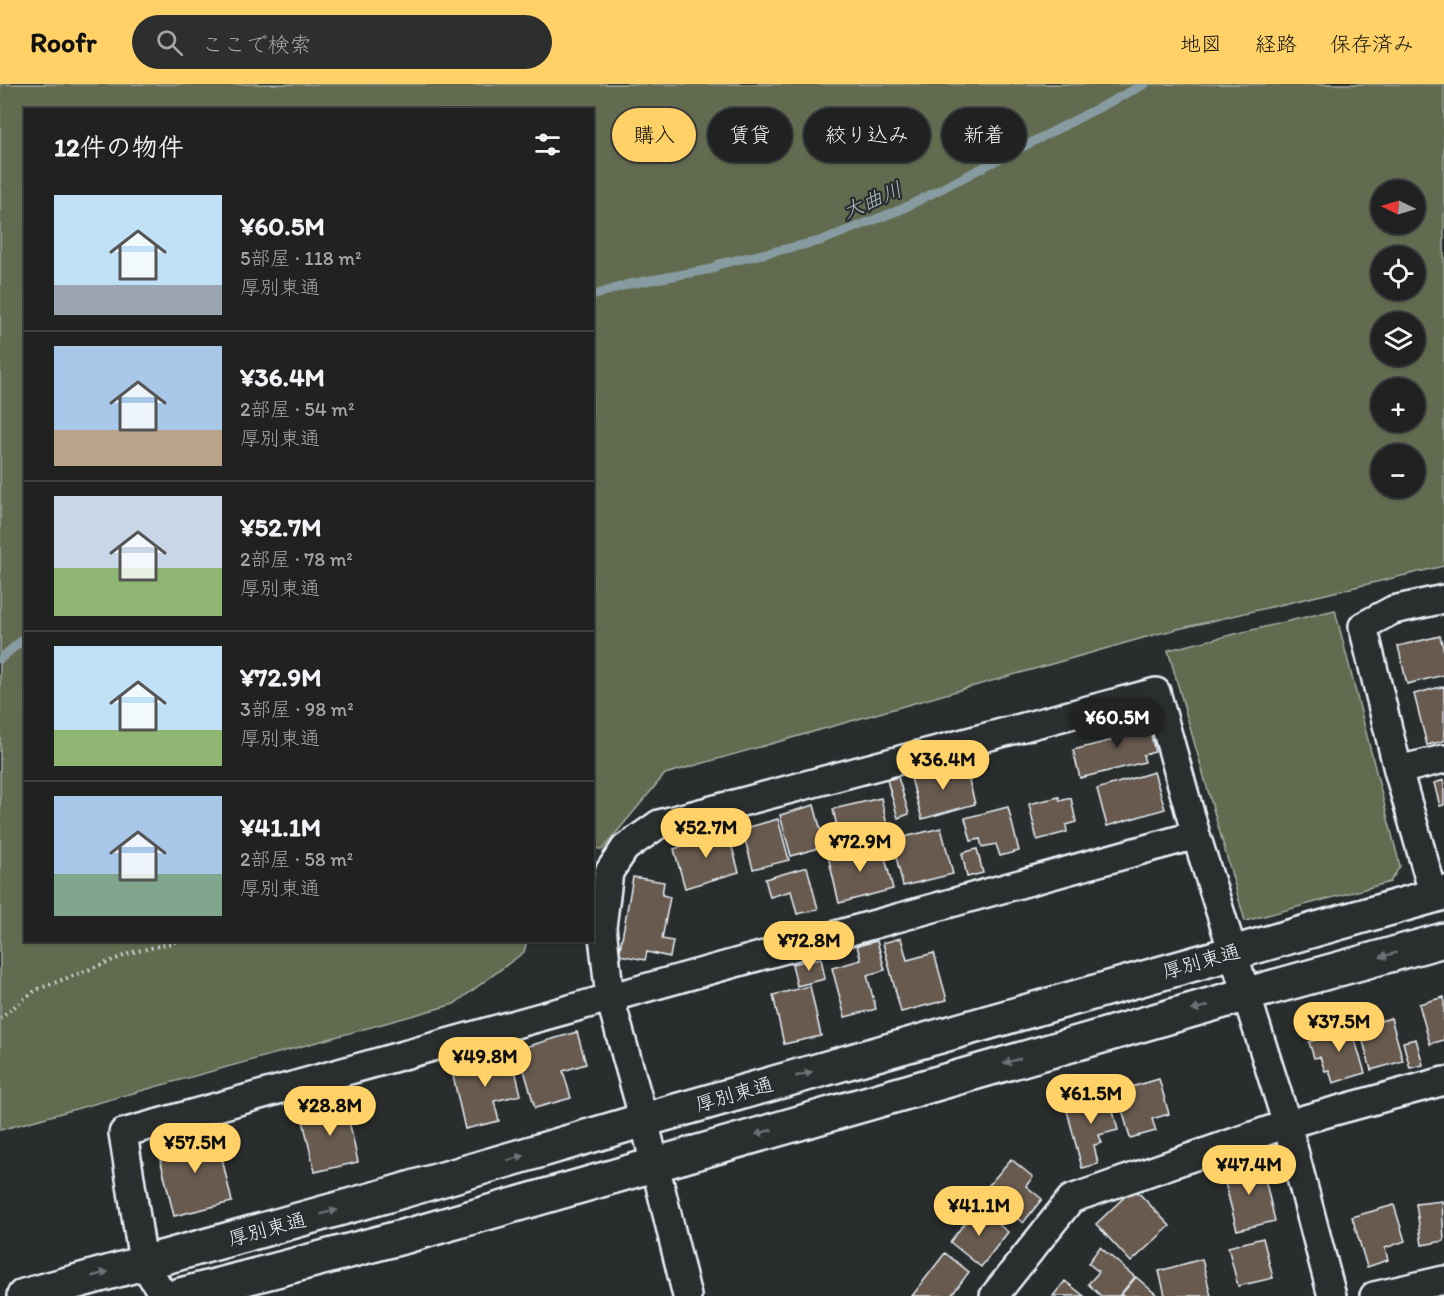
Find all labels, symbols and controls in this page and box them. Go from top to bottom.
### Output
search box [132,15,552,69]
text: Roofr [30,25,96,59]
icon: search [153,26,186,59]
text: ここで検索 [201,31,312,58]
text: 地図 [1180,31,1222,56]
text: 経路 [1255,31,1297,56]
text: 保存済み [1330,31,1414,56]
chip: 購入 [612,108,696,162]
chip: 賃貸 [708,108,792,162]
chip: 絞り込み [804,108,930,162]
chip: 新着 [942,108,1026,162]
icon: filters [531,128,564,161]
text: 12件の物件 [54,131,184,163]
water label: 大曲川 [838,176,906,224]
north arrow [1371,180,1425,234]
map controls [1371,180,1425,498]
text: ¥60.5M [240,210,325,242]
icon: home [102,219,174,291]
text: 5部屋 · 118 m² [240,246,361,270]
button: locate [1371,246,1425,300]
text: 厚別東通 [240,275,320,299]
button: layers [1371,312,1425,366]
text: ¥36.4M [240,361,325,393]
icon: home [102,370,174,442]
button: + [1371,378,1425,432]
text: 2部屋 · 54 m² [240,397,354,421]
text: 厚別東通 [240,426,320,450]
button: − [1371,444,1425,498]
text: ¥52.7M [240,511,322,543]
icon: home [102,520,174,592]
text: 2部屋 · 78 m² [240,547,353,571]
text: 厚別東通 [240,576,320,600]
text: ¥72.9M [240,661,322,693]
icon: home [102,670,174,742]
text: 3部屋 · 98 m² [240,697,354,721]
pin: ¥60.5M [1068,698,1166,749]
text: ¥60.5M [1084,705,1150,729]
text: 厚別東通 [240,726,320,750]
pin: ¥36.4M [894,740,992,791]
text: ¥36.4M [910,747,976,771]
pin: ¥52.7M [657,808,755,859]
text: ¥41.1M [240,811,321,843]
text: ¥52.7M [675,815,737,839]
icon: home [102,820,174,892]
pin: ¥72.9M [811,822,909,873]
text: ¥72.9M [829,829,891,853]
text: 2部屋 · 58 m² [240,847,353,871]
text: 厚別東通 [240,876,320,900]
pin: ¥72.8M [760,921,858,972]
text: ¥72.8M [777,928,841,952]
street label: 厚別東通 [1159,938,1243,984]
one-way arrow [1379,951,1397,961]
pin: ¥37.5M [1290,1002,1388,1053]
one-way arrow [1191,1004,1209,1013]
text: ¥37.5M [1307,1009,1371,1033]
pin: ¥49.8M [436,1037,534,1088]
text: ¥49.8M [452,1044,518,1068]
one-way arrow [1003,1057,1021,1067]
one-way arrow [795,1069,813,1078]
street label: 厚別東通 [692,1071,776,1117]
pin: ¥61.5M [1042,1074,1140,1125]
text: ¥61.5M [1060,1081,1122,1105]
pin: ¥28.8M [281,1086,379,1137]
text: ¥28.8M [298,1093,362,1117]
pin: ¥57.5M [146,1123,244,1174]
one-way arrow [755,1128,773,1138]
text: ¥57.5M [164,1130,226,1154]
pin: ¥47.4M [1200,1145,1298,1196]
text: ¥47.4M [1216,1152,1282,1176]
one-way arrow [507,1153,525,1162]
pin: ¥41.1M [930,1186,1028,1237]
text: ¥41.1M [948,1193,1010,1217]
street label: 厚別東通 [225,1207,309,1251]
one-way arrow [320,1207,338,1216]
one-way arrow [91,1269,109,1279]

